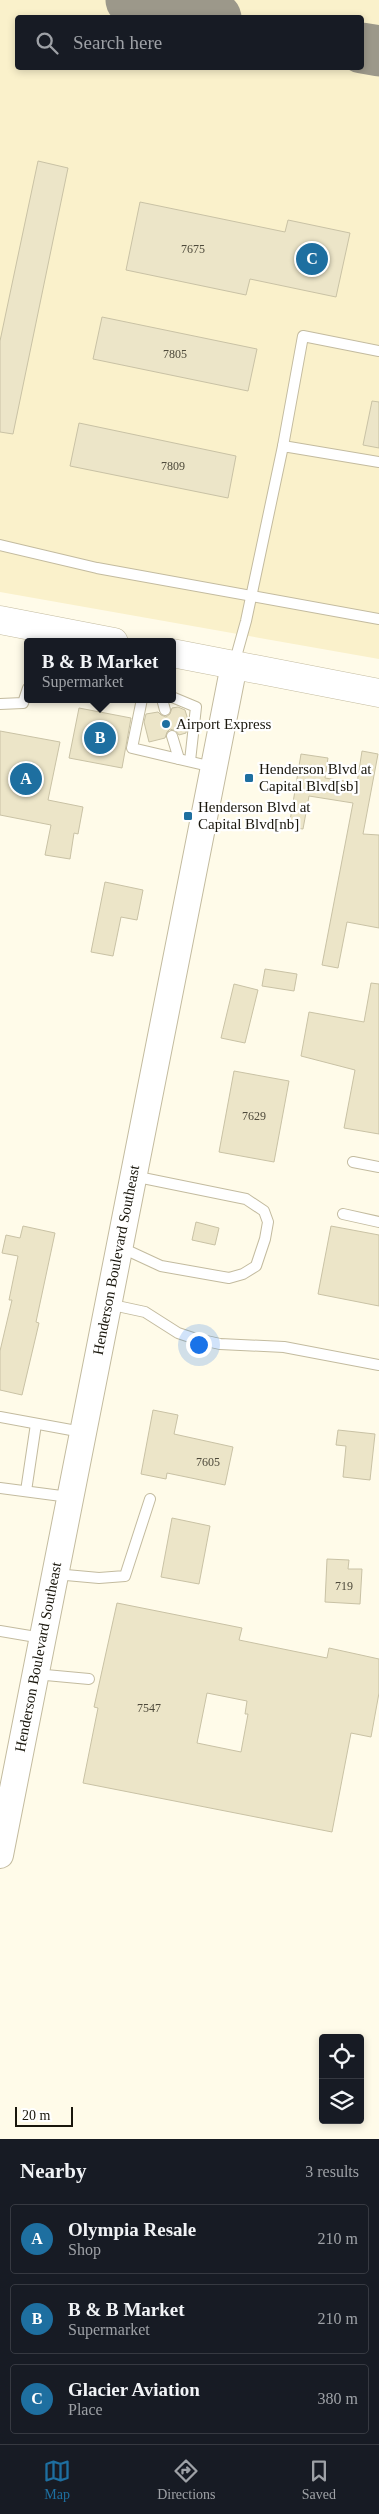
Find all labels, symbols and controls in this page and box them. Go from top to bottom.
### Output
search box [15,15,364,70]
icon: search [33,29,61,57]
text: Search here [73,32,162,53]
pin: C [296,240,328,278]
house number: 7675 [181,242,205,256]
house number: 7805 [163,347,187,361]
house number: 7809 [161,459,185,473]
popup [24,638,176,703]
text: B & B Market [42,651,158,672]
text: Supermarket [42,673,123,690]
place label: Airport Express [176,716,272,732]
marker: Airport Express [160,718,172,730]
pin: B [84,719,116,757]
pin: A [10,760,42,798]
place label: Henderson Blvd at Capital Blvd[sb] [259,761,372,794]
marker: Henderson Blvd at Capital Blvd[sb] [243,772,255,784]
place label: Henderson Blvd at Capital Blvd[nb] [198,799,311,832]
marker: Henderson Blvd at Capital Blvd[nb] [182,810,194,822]
house number: 7629 [242,1109,266,1123]
street label: Henderson Boulevard Southeast [90,1163,142,1356]
your location [186,1332,212,1358]
house number: 7605 [196,1455,220,1469]
street label: Henderson Boulevard Southeast [12,1560,64,1753]
house number: 719 [335,1579,353,1593]
house number: 7547 [137,1701,161,1715]
map controls [319,2034,364,2124]
button: locate [319,2034,364,2079]
button: layers [319,2079,364,2124]
scale bar [15,2104,72,2127]
text: 20 m [22,2108,50,2123]
text: Nearby [20,2159,87,2183]
text: 3 results [305,2163,359,2180]
text: Olympia Resale [68,2219,196,2240]
text: A [31,2230,43,2247]
text: 210 m [318,2230,358,2247]
text: Shop [68,2241,101,2258]
text: B & B Market [68,2299,185,2320]
text: B [32,2310,42,2327]
text: 210 m [318,2310,358,2327]
text: Supermarket [68,2321,150,2338]
text: Glacier Aviation [68,2379,200,2400]
text: C [31,2390,43,2407]
text: 380 m [318,2390,358,2407]
text: Place [68,2401,103,2418]
tab: Map [43,2457,71,2503]
tab: Directions [157,2457,216,2503]
tab: Saved [302,2457,336,2503]

